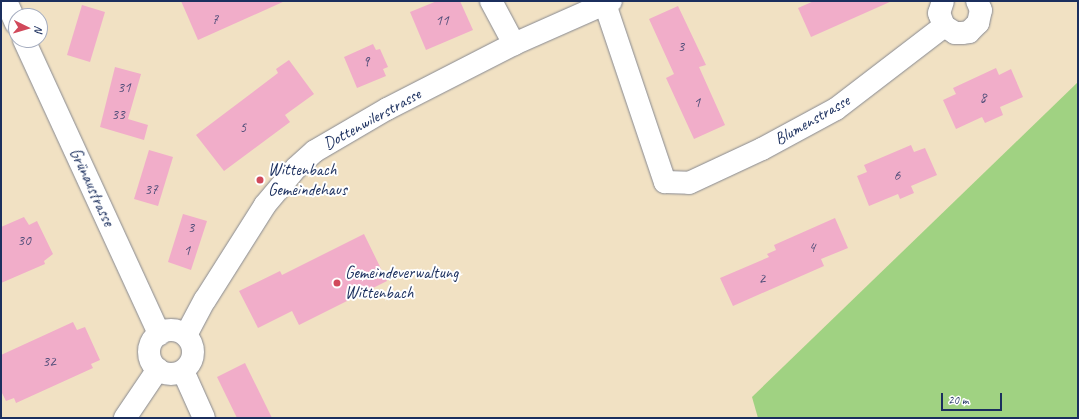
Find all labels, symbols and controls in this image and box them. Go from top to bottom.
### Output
north arrow [8,8,48,48]
house number: 7 [212,11,218,29]
house number: 11 [435,12,449,30]
text: N [32,25,46,33]
house number: 3 [678,38,684,56]
house number: 9 [363,53,369,71]
house number: 31 [117,79,131,97]
street label: Dottenwilerstrasse [320,84,424,154]
house number: 8 [980,89,986,107]
street label: Blumenstrasse [771,90,853,150]
house number: 1 [694,94,700,112]
house number: 33 [111,106,125,124]
house number: 5 [240,119,246,137]
street label: Grünaustrasse [65,145,119,229]
place label: Wittenbach Gemeindehaus [268,160,347,200]
house number: 6 [894,167,900,185]
marker: Wittenbach Gemeindehaus [255,175,265,185]
house number: 37 [144,181,158,199]
house number: 3 [188,219,194,237]
house number: 30 [17,232,31,250]
house number: 4 [809,239,815,257]
house number: 1 [184,242,190,260]
place label: Gemeindeverwaltung Wittenbach [345,263,458,303]
house number: 2 [759,270,765,288]
marker: Gemeindeverwaltung Wittenbach [332,278,342,288]
house number: 32 [42,353,56,371]
scale bar [943,385,1004,411]
text: 20 m [948,392,968,408]

